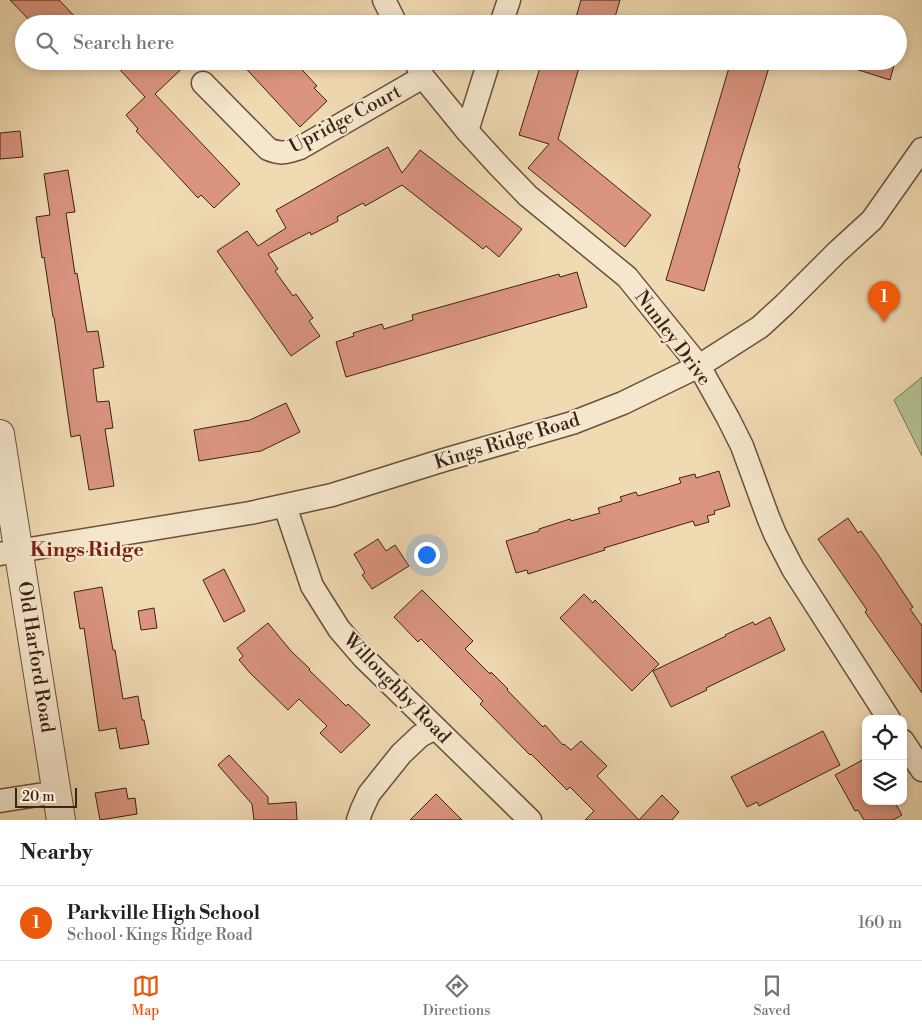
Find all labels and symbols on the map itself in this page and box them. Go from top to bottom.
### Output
street label: Upridge Court [285,79,405,159]
pin: 1 [868,281,900,322]
street label: Nunley Drive [629,286,717,390]
street label: Kings Ridge Road [431,407,583,475]
district label: Kings Ridge [30,538,144,563]
your location [414,542,440,568]
street label: Old Harford Road [12,580,60,734]
street label: Willoughby Road [337,627,456,748]
scale bar [15,785,78,808]

